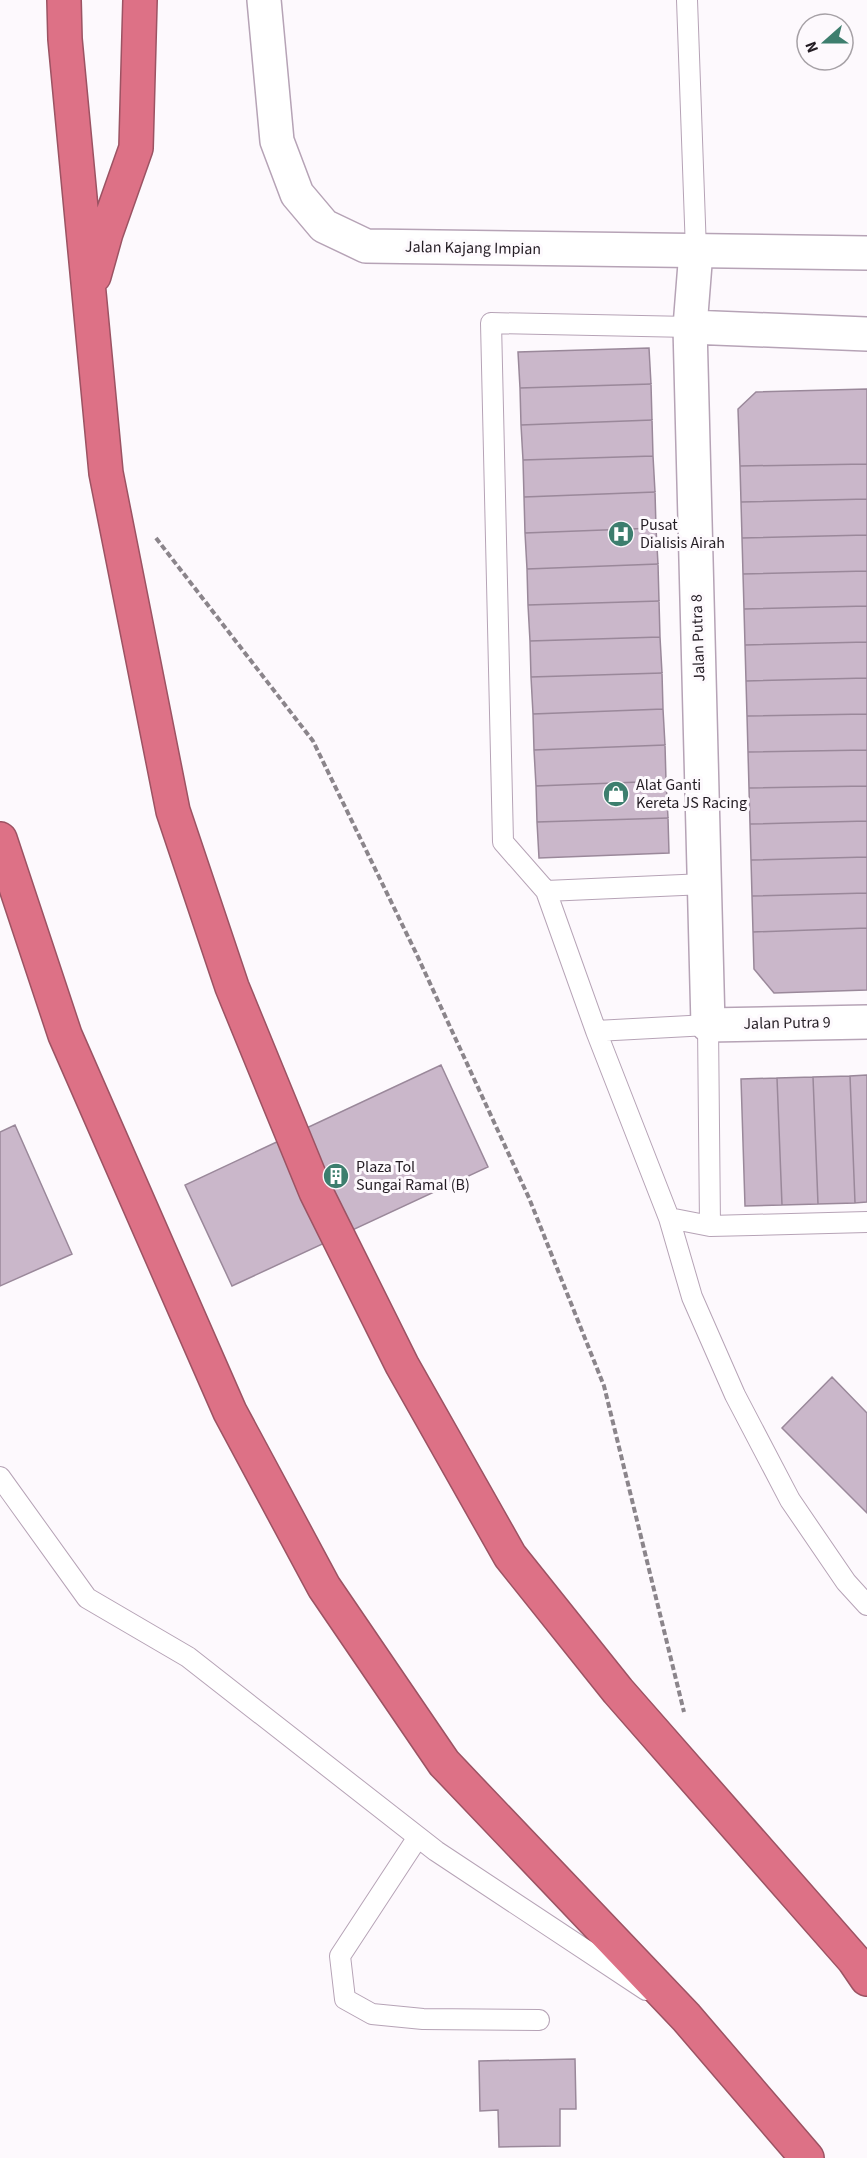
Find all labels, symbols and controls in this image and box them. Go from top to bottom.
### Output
north arrow [795,12,855,72]
text: N [800,38,824,56]
street label: Jalan Kajang Impian [405,236,541,260]
place label: Pusat Dialisis Airah [640,514,725,554]
hospital icon: Pusat Dialisis Airah [606,519,636,549]
street label: Jalan Putra 8 [685,594,711,682]
place label: Alat Ganti Kereta JS Racing [636,774,747,814]
shop icon: Alat Ganti Kereta JS Racing [601,779,631,809]
street label: Jalan Putra 9 [743,1011,831,1035]
place label: Plaza Tol Sungai Ramal (B) [356,1156,470,1196]
building icon: Plaza Tol Sungai Ramal (B) [321,1161,351,1191]

